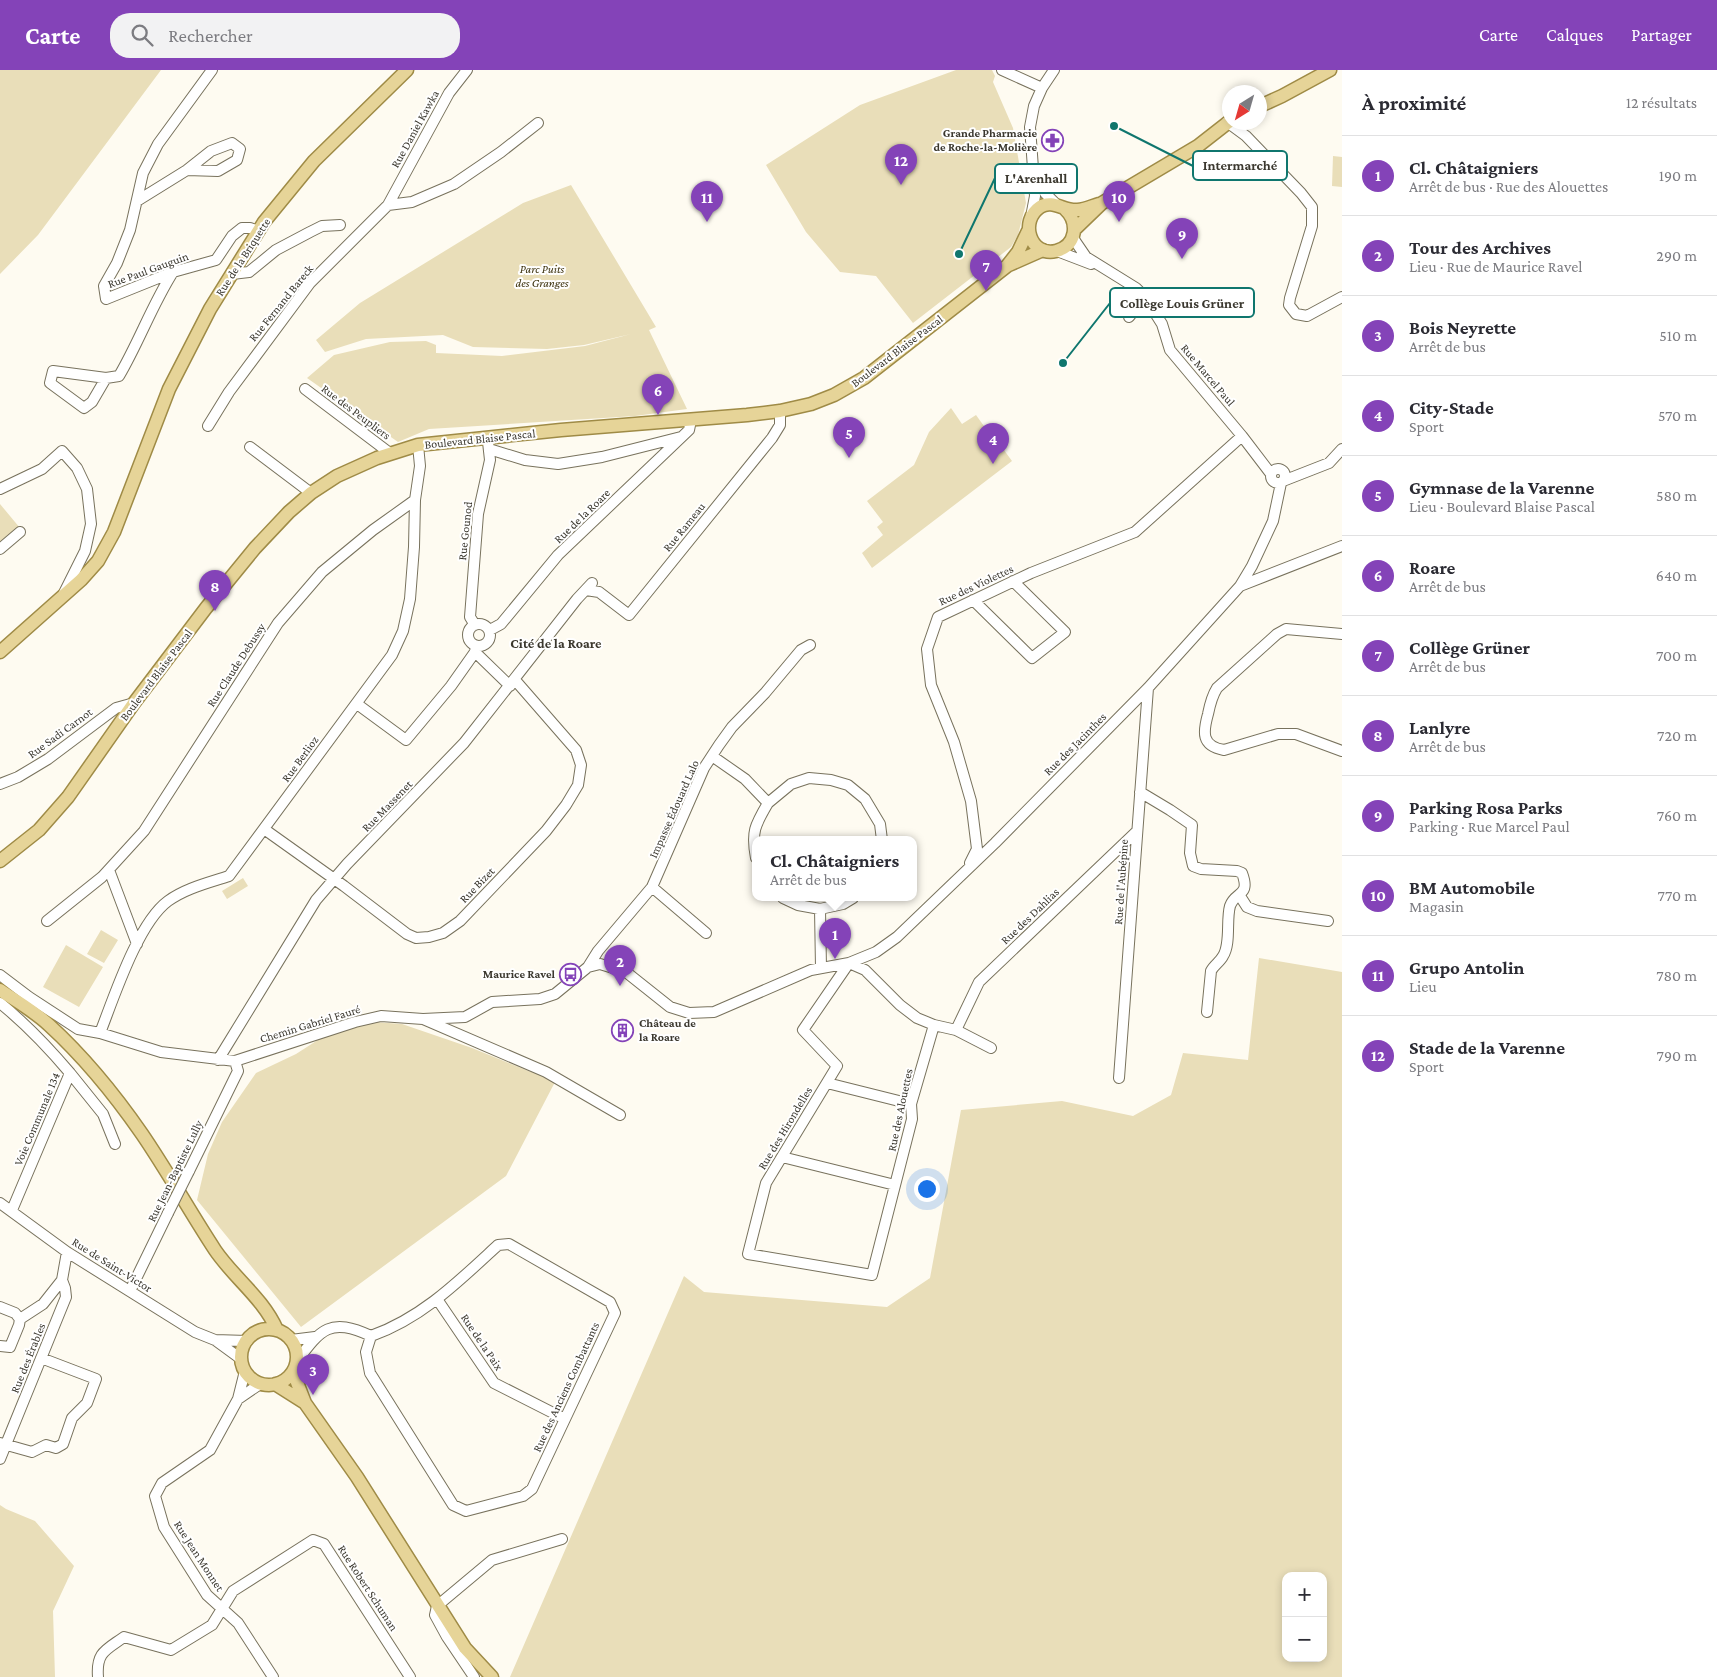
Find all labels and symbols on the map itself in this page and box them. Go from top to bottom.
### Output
north arrow [1222,85,1267,130]
street label: Rue Daniel Kawka [388,87,442,170]
place label: Grande Pharmacie de Roche-la-Molière [933,126,1037,154]
pharmacy icon: Grande Pharmacie de Roche-la-Molière [1041,128,1065,152]
pin: 12 [885,144,917,185]
callout: Intermarché [1193,151,1287,180]
text: Intermarché [1203,157,1278,173]
callout: L'Arenhall [995,164,1077,193]
text: L'Arenhall [1005,170,1067,186]
pin: 11 [691,181,723,222]
pin: 10 [1103,181,1135,222]
street label: Rue de la Briquette [213,215,273,299]
pin: 9 [1166,218,1198,259]
street label: Rue Paul Gauguin [106,249,191,291]
pin: 7 [970,250,1002,291]
street label: Rue Fernand Bareck [246,262,316,344]
park label: Parc Puits des Granges [516,262,569,290]
callout: Collège Louis Grüner [1110,288,1254,317]
text: Collège Louis Grüner [1120,295,1245,311]
street label: Boulevard Blaise Pascal [848,312,946,390]
street label: Rue Marcel Paul [1178,341,1238,409]
pin: 6 [642,374,674,415]
street label: Rue des Peupliers [319,381,394,443]
pin: 5 [833,417,865,458]
pin: 4 [977,423,1009,464]
street label: Boulevard Blaise Pascal [424,426,536,452]
street label: Rue de la Roare [551,486,613,546]
street label: Rue Rameau [660,499,709,554]
street label: Rue Gounod [455,500,475,561]
street label: Rue des Violettes [936,561,1016,608]
pin: 8 [199,570,231,611]
street label: Rue Claude Debussy [204,620,269,709]
street label: Boulevard Blaise Pascal [117,626,195,724]
district label: Cité de la Roare [510,635,602,651]
street label: Rue Sadi Carnot [25,704,96,761]
street label: Rue des Jacinthes [1041,709,1110,778]
street label: Rue Berlioz [279,733,321,785]
street label: Impasse Édouard Lalo [646,758,702,860]
street label: Rue Massenet [359,777,416,835]
street label: Rue de l'Aubépine [1111,839,1131,925]
street label: Rue Bizet [457,863,498,906]
street label: Rue des Dahlias [998,885,1062,947]
pin: 1 [819,918,851,959]
pin: 2 [604,945,636,986]
bus stop icon: Maurice Ravel [559,962,583,986]
place label: Maurice Ravel [483,967,556,981]
street label: Chemin Gabriel Fauré [258,1002,362,1046]
place label: Château de la Roare [639,1016,696,1044]
building icon: Château de la Roare [611,1018,635,1042]
street label: Rue des Alouettes [884,1067,916,1153]
street label: Voie Communale 134 [11,1070,63,1168]
street label: Rue des Hirondelles [755,1084,815,1172]
street label: Rue Jean-Baptiste Lully [144,1117,206,1224]
your location [914,1176,940,1202]
street label: Rue de Saint-Victor [69,1235,155,1296]
street label: Rue de la Paix [458,1311,506,1373]
street label: Rue des Anciens Combattants [530,1320,602,1454]
street label: Rue des Érables [8,1321,49,1395]
pin: 3 [297,1354,329,1395]
street label: Rue Jean Monnet [171,1518,228,1595]
street label: Rue Robert Schuman [335,1542,401,1634]

